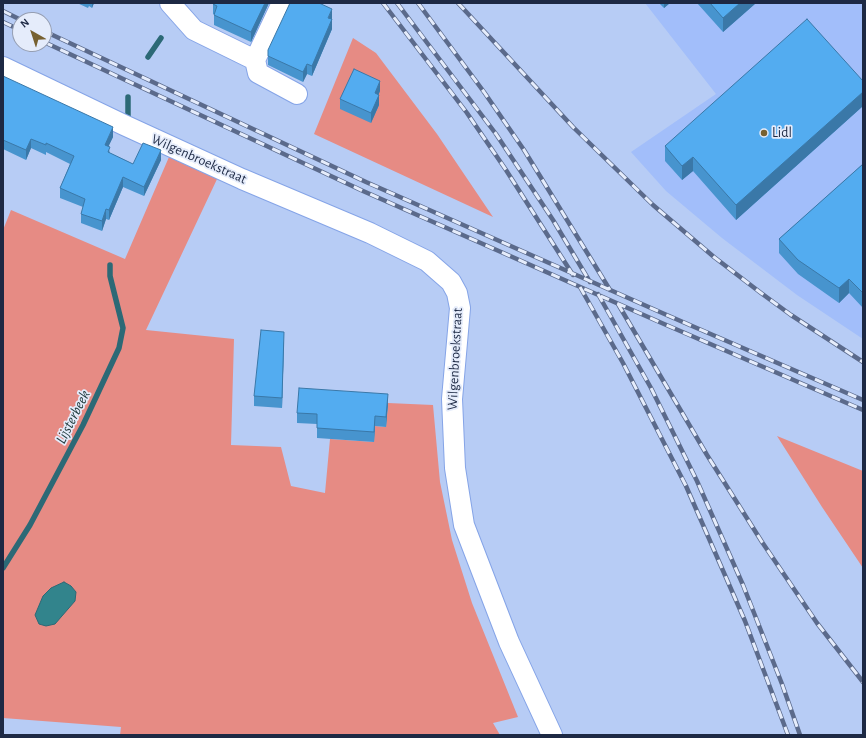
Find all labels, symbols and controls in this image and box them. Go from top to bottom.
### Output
north arrow [12,12,52,52]
text: N [18,16,31,30]
place label: Lidl [772,125,792,141]
marker: Lidl [759,128,769,138]
street label: Wilgenbroekstraat [149,130,249,188]
street label: Wilgenbroekstraat [444,307,466,411]
water label: Lijsterbeek [52,387,94,447]

